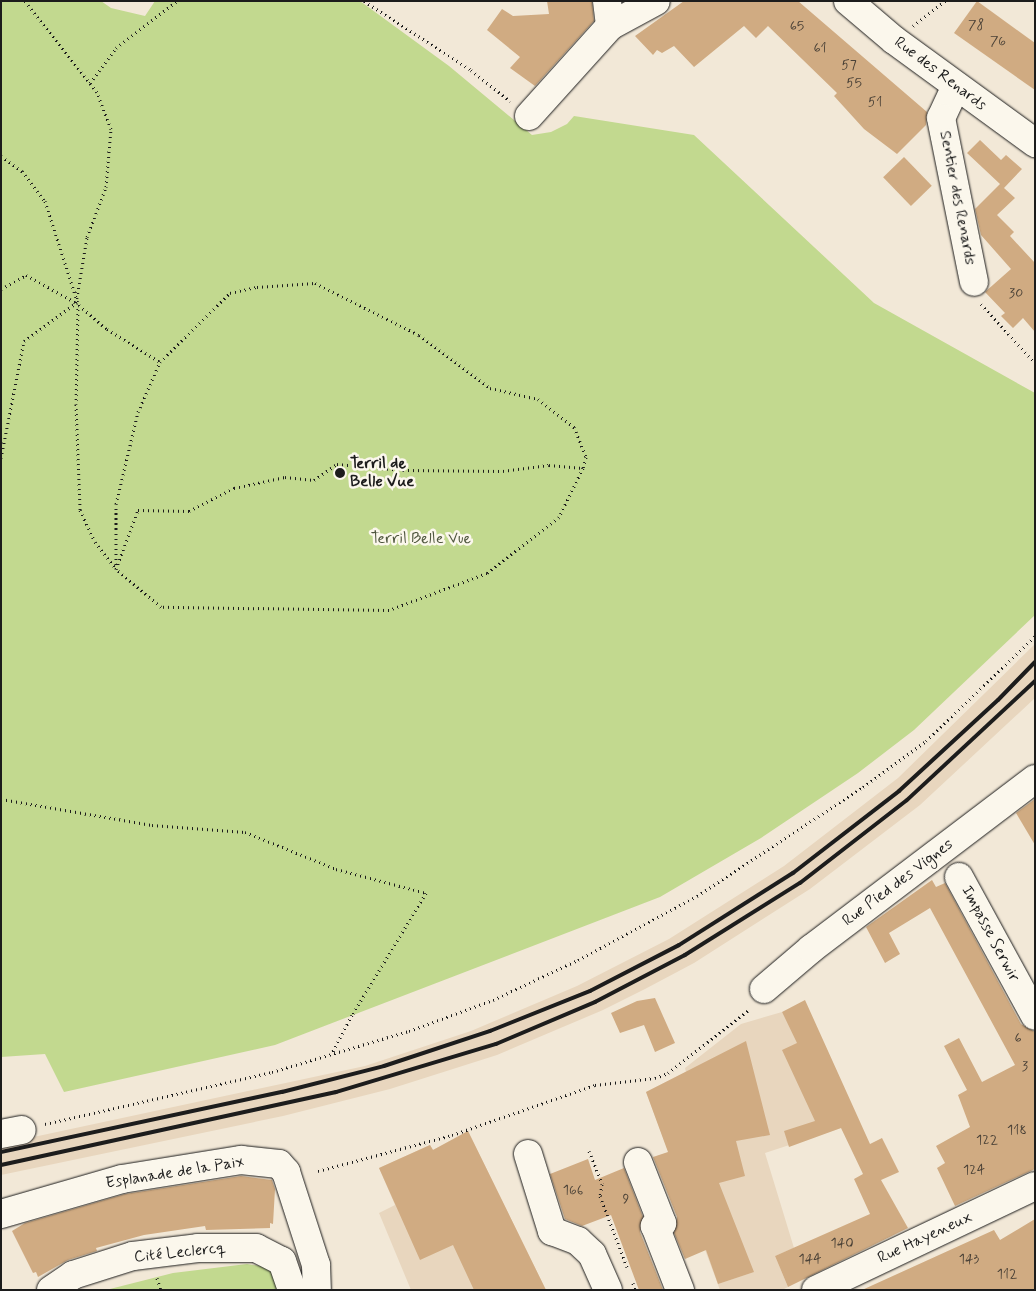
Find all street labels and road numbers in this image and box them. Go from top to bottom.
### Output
street label: Rue des Renards [890,33,990,115]
street label: Sentier des Renards [935,129,979,267]
street label: Rue Pied des Vignes [838,835,958,931]
street label: Impasse Serwir [956,882,1024,986]
street label: Esplanade de la Paix [106,1153,244,1193]
street label: Rue Hayeneux [876,1208,974,1268]
street label: Cité Leclercq [133,1239,227,1267]

